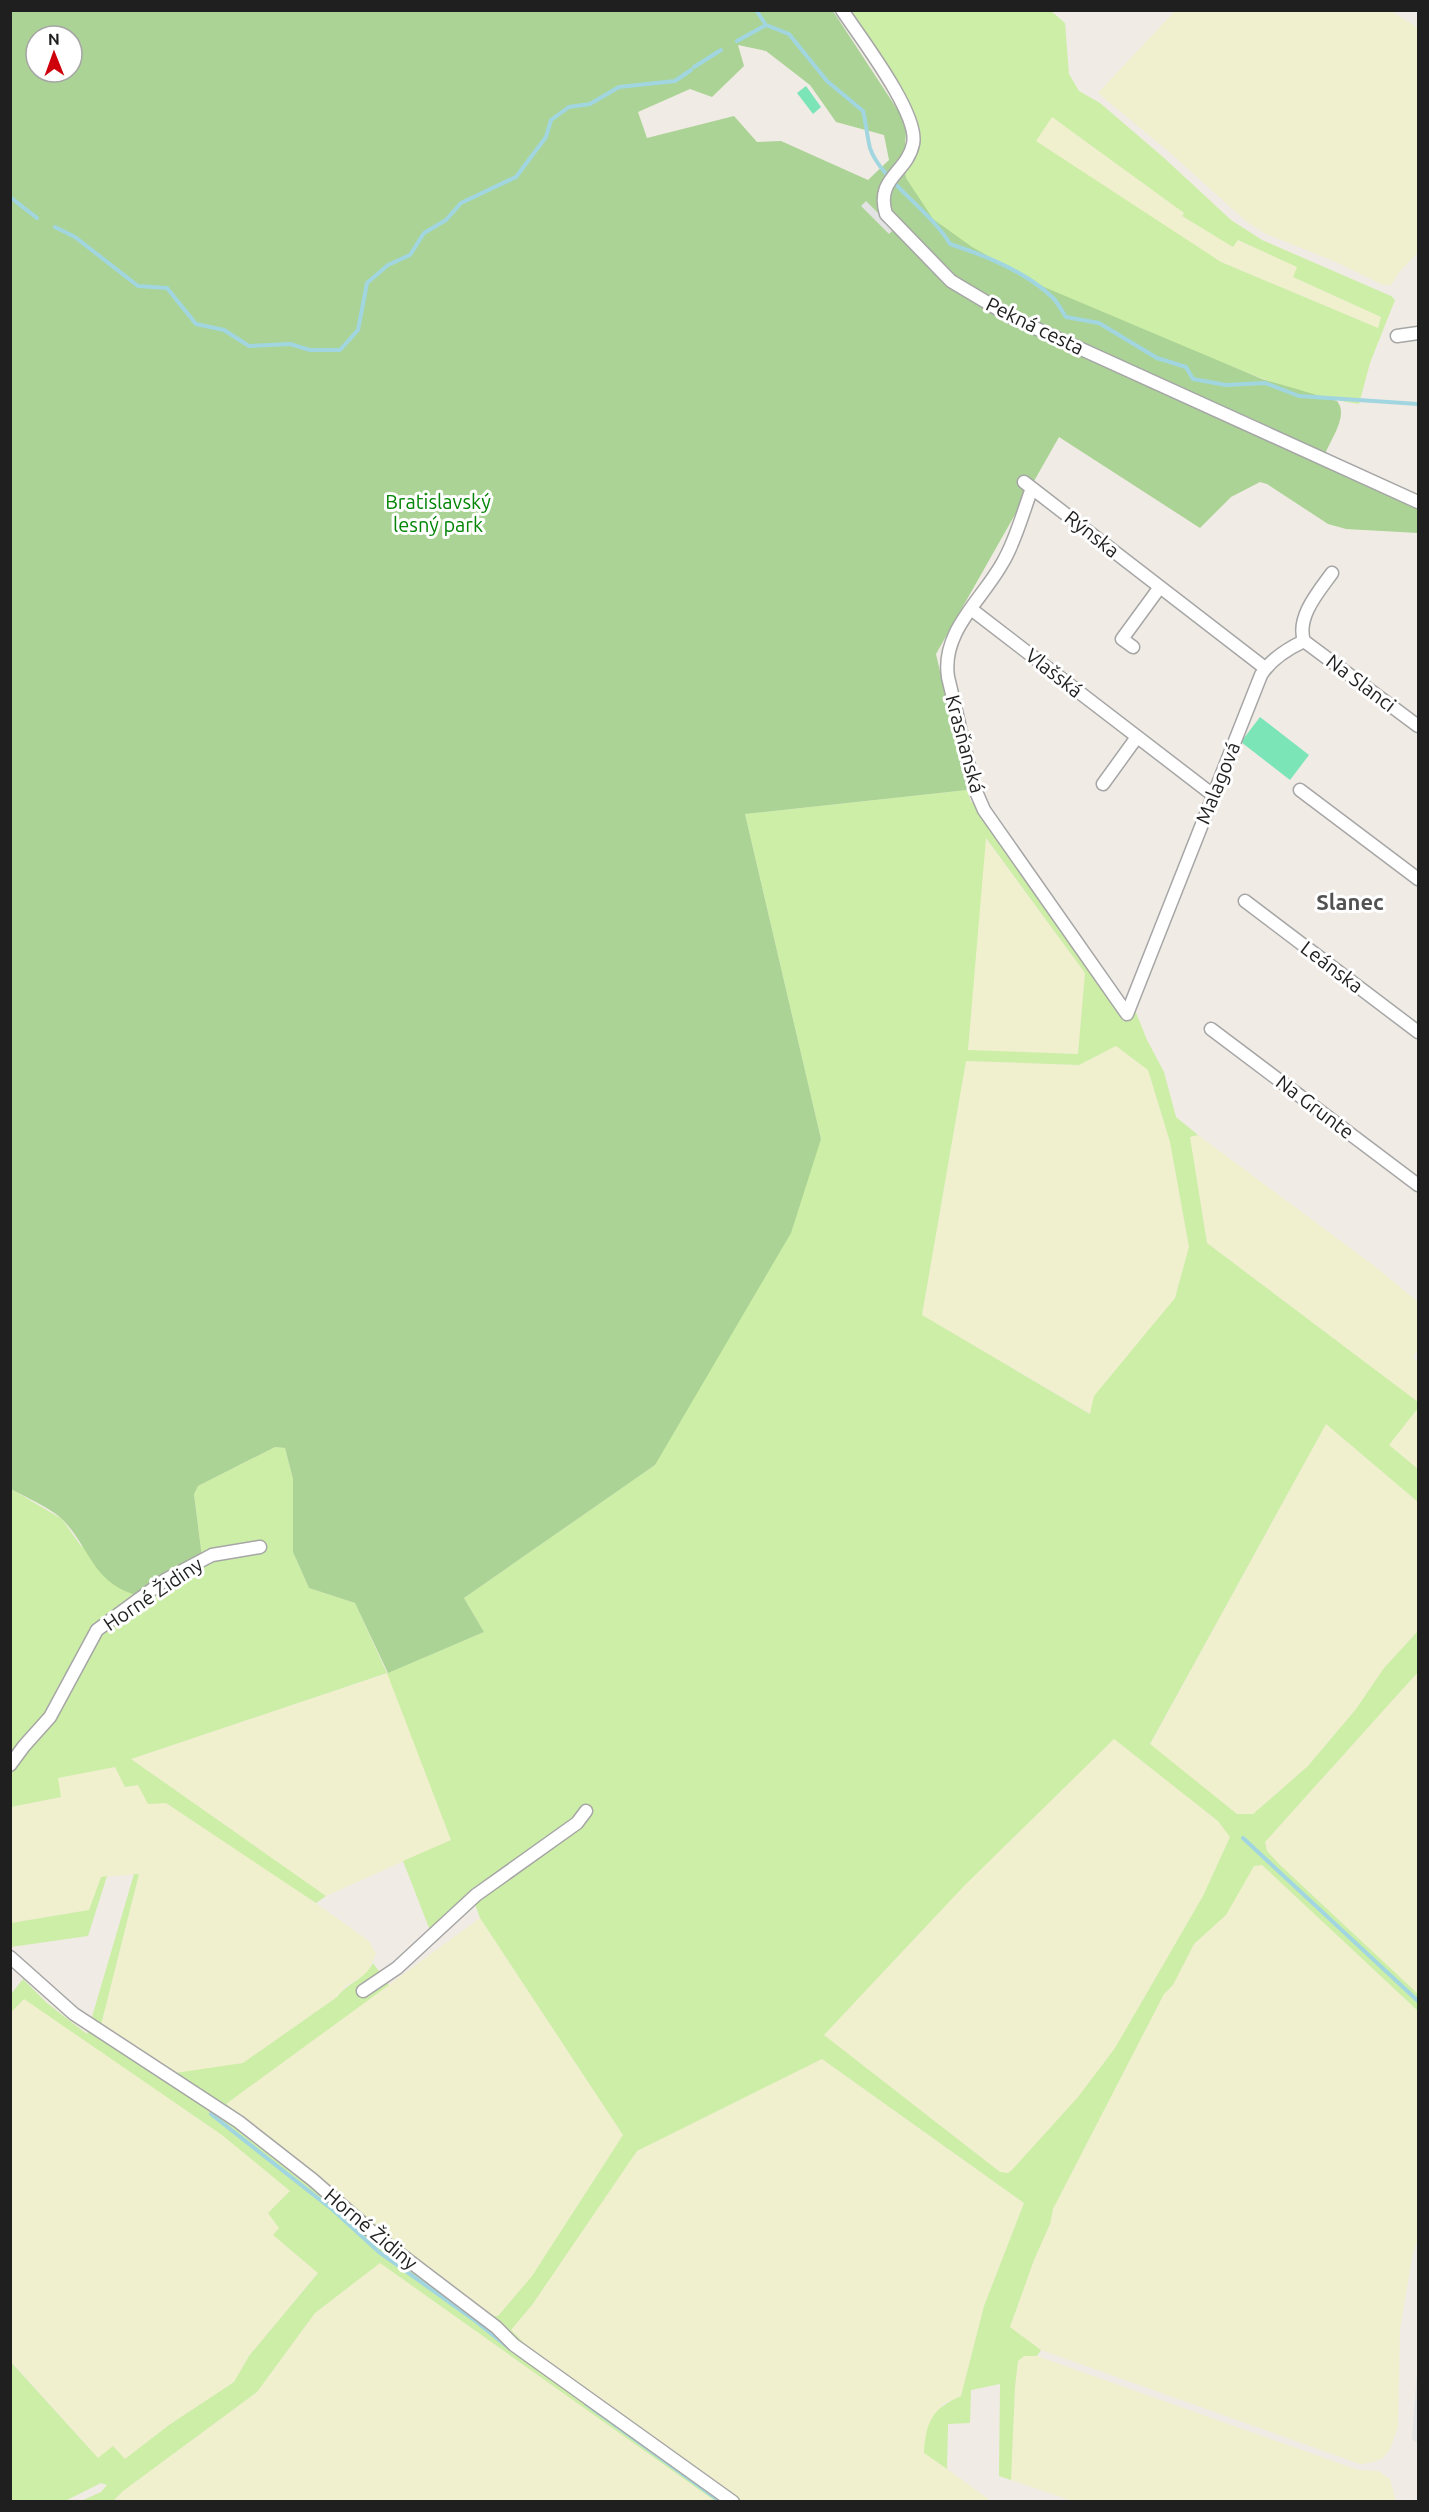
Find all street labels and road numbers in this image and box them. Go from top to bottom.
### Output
street label: Pekná cesta [983,292,1088,359]
street label: Rýnska [1061,505,1124,562]
street label: Vlašská [1021,643,1087,702]
street label: Na Slanci [1322,649,1400,716]
street label: Krasňanská [941,692,990,796]
street label: Malagová [1191,738,1244,827]
street label: Leánska [1297,936,1368,997]
street label: Na Grunte [1272,1070,1359,1143]
street label: Horné Židiny [99,1552,207,1635]
street label: Horné Židiny [320,2183,423,2274]

